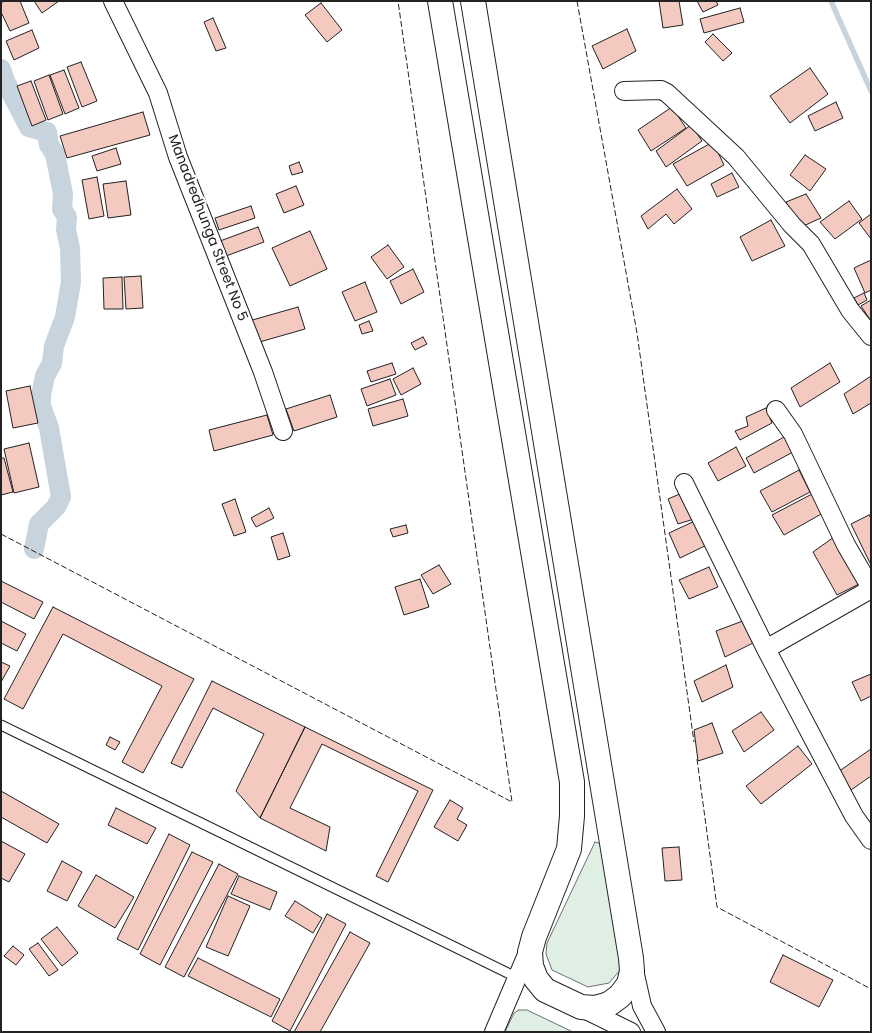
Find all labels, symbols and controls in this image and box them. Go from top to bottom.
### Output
street label: Manadredhunga Street No 5 [164,132,250,324]

